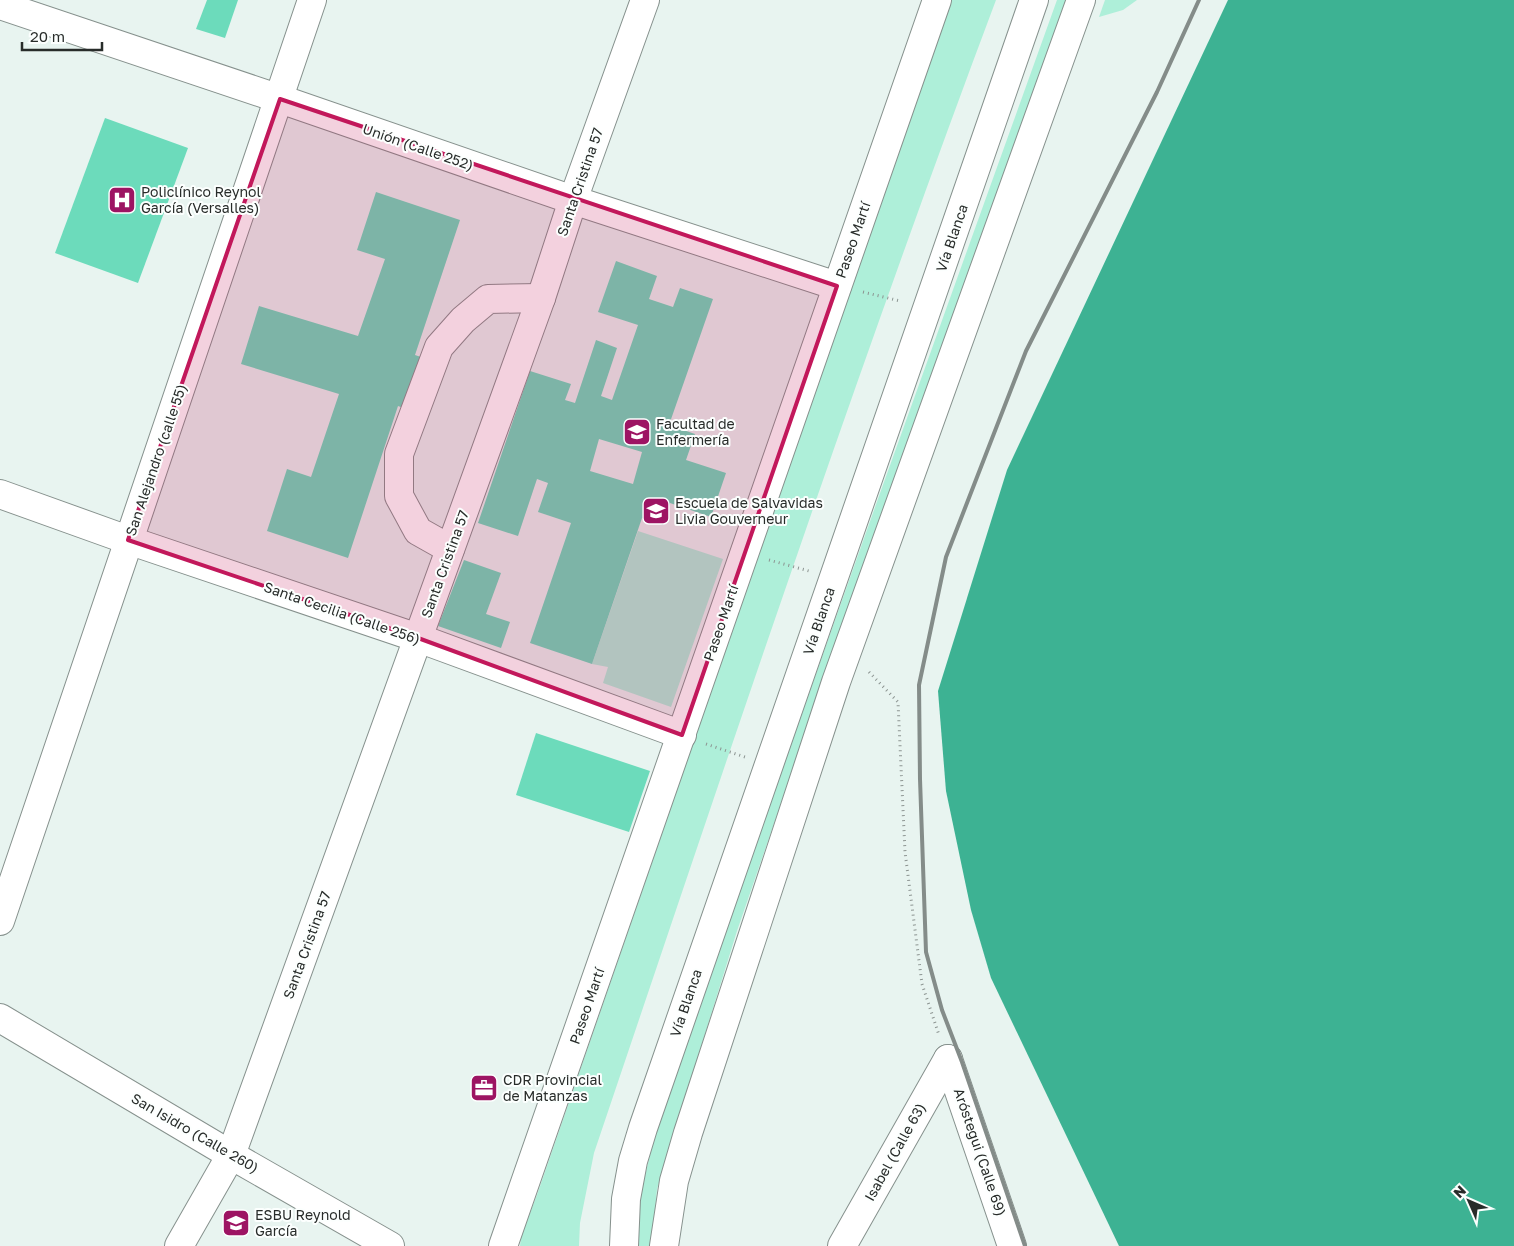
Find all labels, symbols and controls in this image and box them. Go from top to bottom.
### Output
scale bar [22,20,102,52]
text: 20 m [30,27,65,45]
street label: Unión (Calle 252) [361,120,476,173]
street label: Santa Cristina 57 [553,125,606,238]
place label: Policlínico Reynol García (Versalles) [141,183,261,216]
hospital icon: Policlínico Reynol García (Versalles) [107,185,137,215]
street label: Paseo Martí [832,198,874,280]
street label: Vía Blanca [932,202,971,274]
street label: San Alejandro (calle 55) [122,382,190,538]
place label: Facultad de Enfermería [656,415,735,448]
school or university icon: Facultad de Enfermería [622,417,652,447]
place label: Escuela de Salvavidas Livia Gouverneur [675,494,823,527]
school or university icon: Escuela de Salvavidas Livia Gouverneur [641,496,671,526]
street label: Santa Cristina 57 [417,508,472,620]
street label: Santa Cecilia (Calle 256) [262,578,423,647]
street label: Paseo Martí [700,581,742,663]
street label: Vía Blanca [799,585,838,657]
street label: Santa Cristina 57 [279,889,334,1001]
street label: Paseo Martí [566,964,608,1046]
street label: Vía Blanca [666,967,705,1039]
place label: CDR Provincial de Matanzas [503,1071,602,1104]
office icon: CDR Provincial de Matanzas [469,1073,499,1103]
street label: Aróstegui (Calle 69) [951,1086,1010,1218]
street label: San Isidro (Calle 260) [129,1089,262,1176]
street label: Isabel (Calle 63) [861,1100,929,1204]
north arrow [1444,1176,1494,1226]
text: N [1450,1182,1469,1201]
place label: ESBU Reynold García [255,1206,351,1239]
school or university icon: ESBU Reynold García [221,1208,251,1238]

